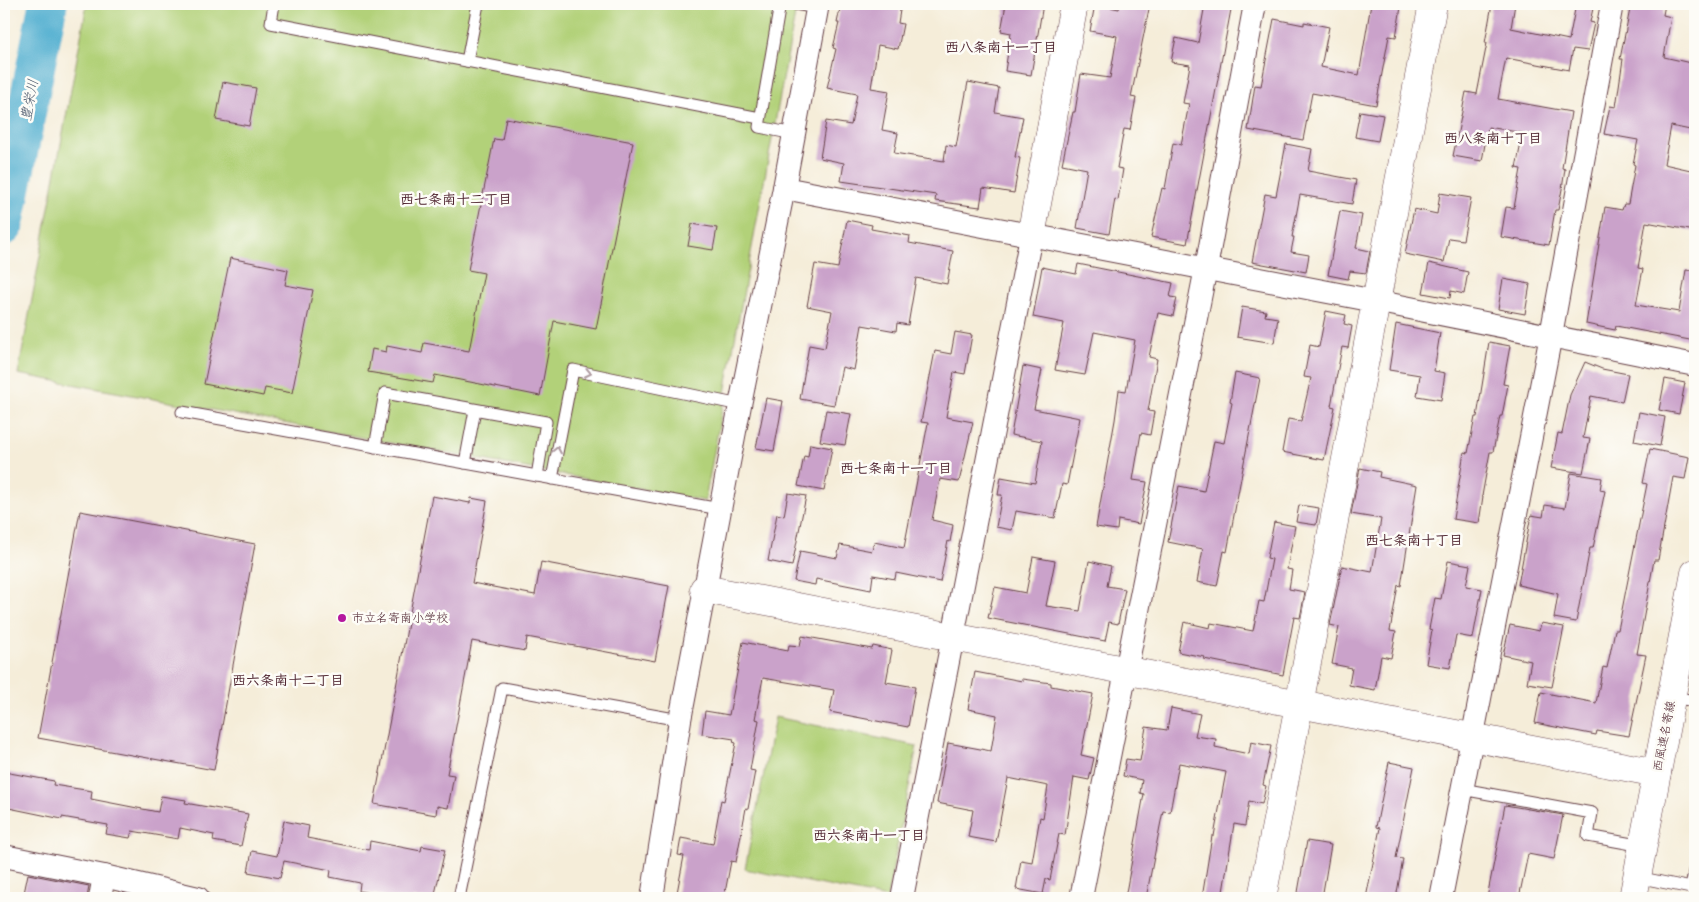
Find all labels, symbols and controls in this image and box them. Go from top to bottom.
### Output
district label: 西八条南十一丁目 [945,39,1057,56]
water label: 豊栄川 [17,78,42,122]
district label: 西八条南十丁目 [1444,130,1542,147]
district label: 西七条南十二丁目 [400,191,512,208]
one-way arrow [584,368,592,378]
one-way arrow [552,445,562,454]
district label: 西七条南十一丁目 [840,460,952,477]
district label: 西七条南十丁目 [1365,532,1463,549]
place label: 市立名寄南小学校 [352,611,448,626]
marker: 市立名寄南小学校 [336,612,348,624]
district label: 西六条南十二丁目 [232,672,344,689]
street label: 西風連名寄線 [1650,699,1679,773]
district label: 西六条南十一丁目 [813,827,925,844]

